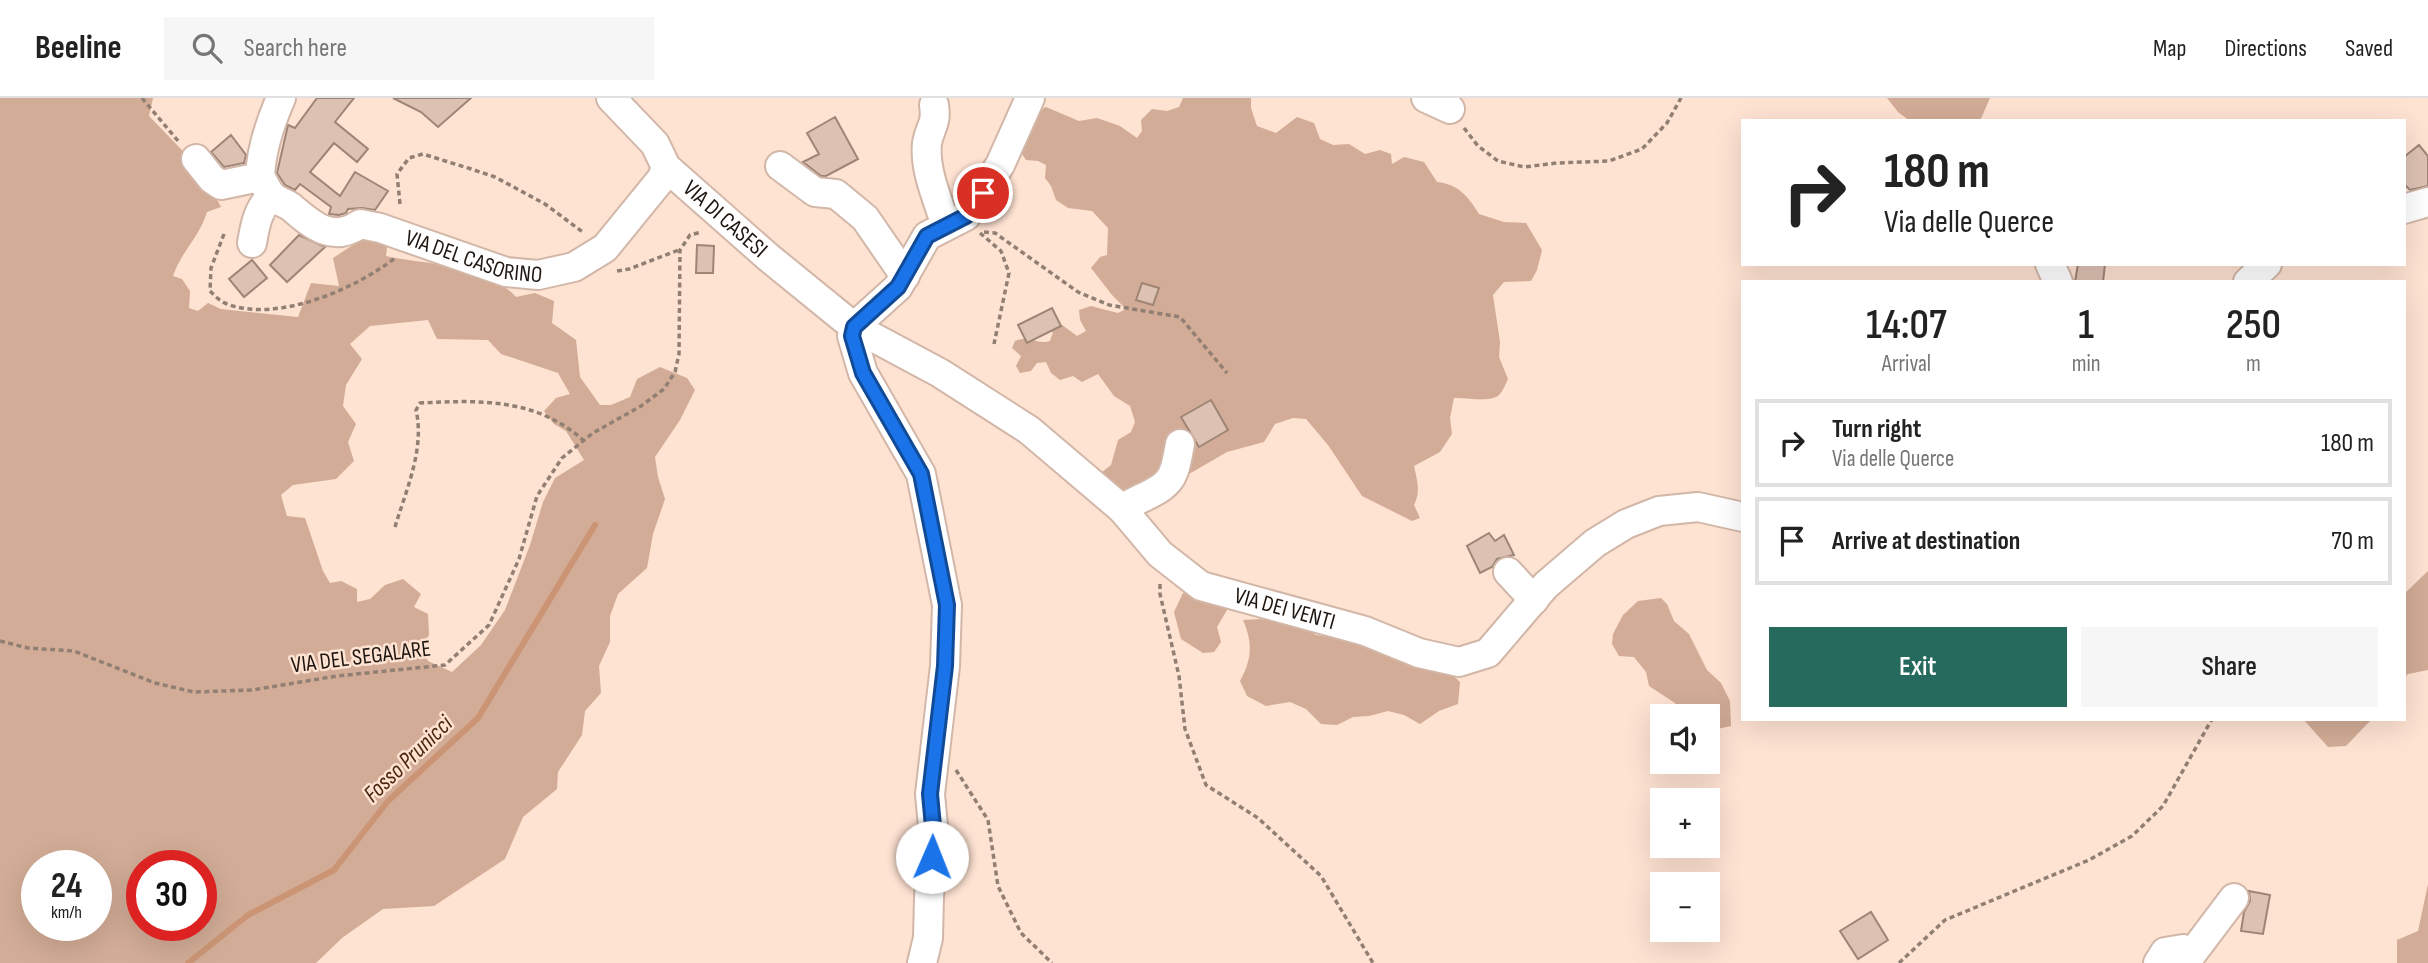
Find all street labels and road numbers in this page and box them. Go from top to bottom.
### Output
street label: VIA DI CASESI [677,175,773,264]
street label: VIA DEL CASORINO [401,224,543,289]
street label: VIA DEI VENTI [1231,582,1338,636]
street label: VIA DEL SEGALARE [290,635,432,679]

